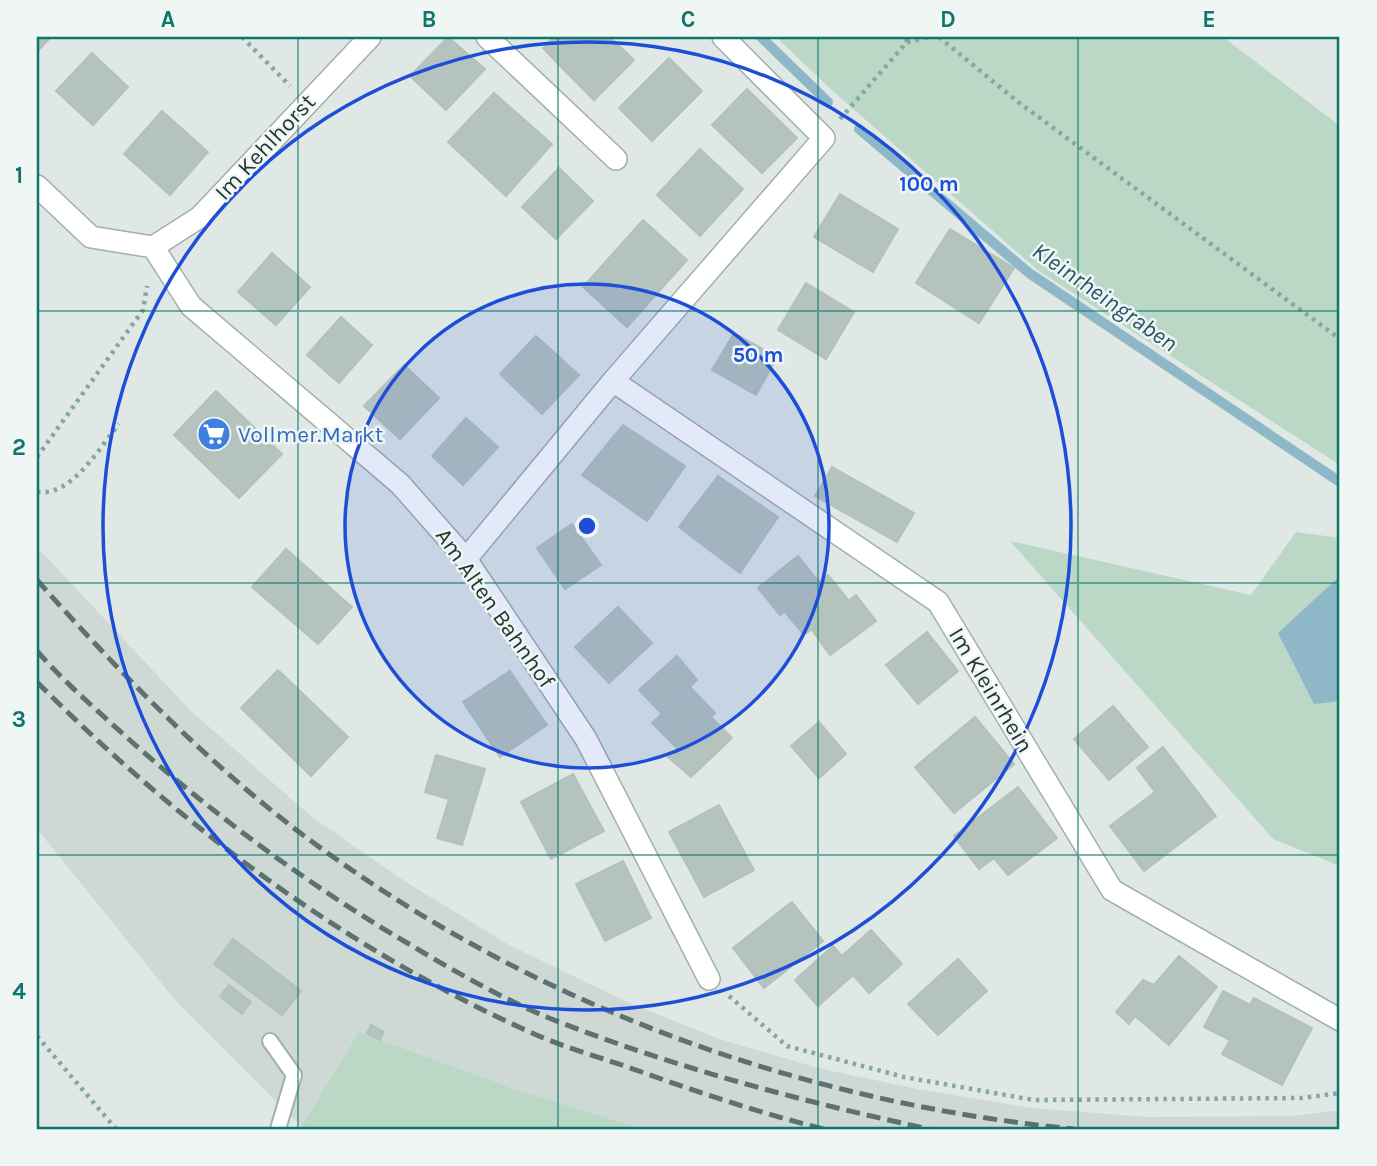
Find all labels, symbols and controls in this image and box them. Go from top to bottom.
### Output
text: A [161,6,175,33]
text: B [422,6,436,33]
text: C [681,6,695,33]
text: D [940,6,956,33]
text: E [1202,6,1216,33]
street label: Im Kehlhorst [209,88,321,206]
text: 1 [15,162,23,189]
text: 100 m [899,172,959,196]
water label: Kleinrheingraben [1027,236,1183,358]
text: 50 m [733,343,783,367]
supermarket icon: Vollmer.Markt [195,415,233,453]
place label: Vollmer.Markt [238,421,384,448]
text: 2 [12,434,26,461]
centre of rings [575,514,599,538]
street label: Am Alten Bahnhof [430,523,560,693]
street label: Im Kleinrhein [943,623,1039,757]
text: 3 [12,706,26,733]
text: 4 [12,978,26,1005]

